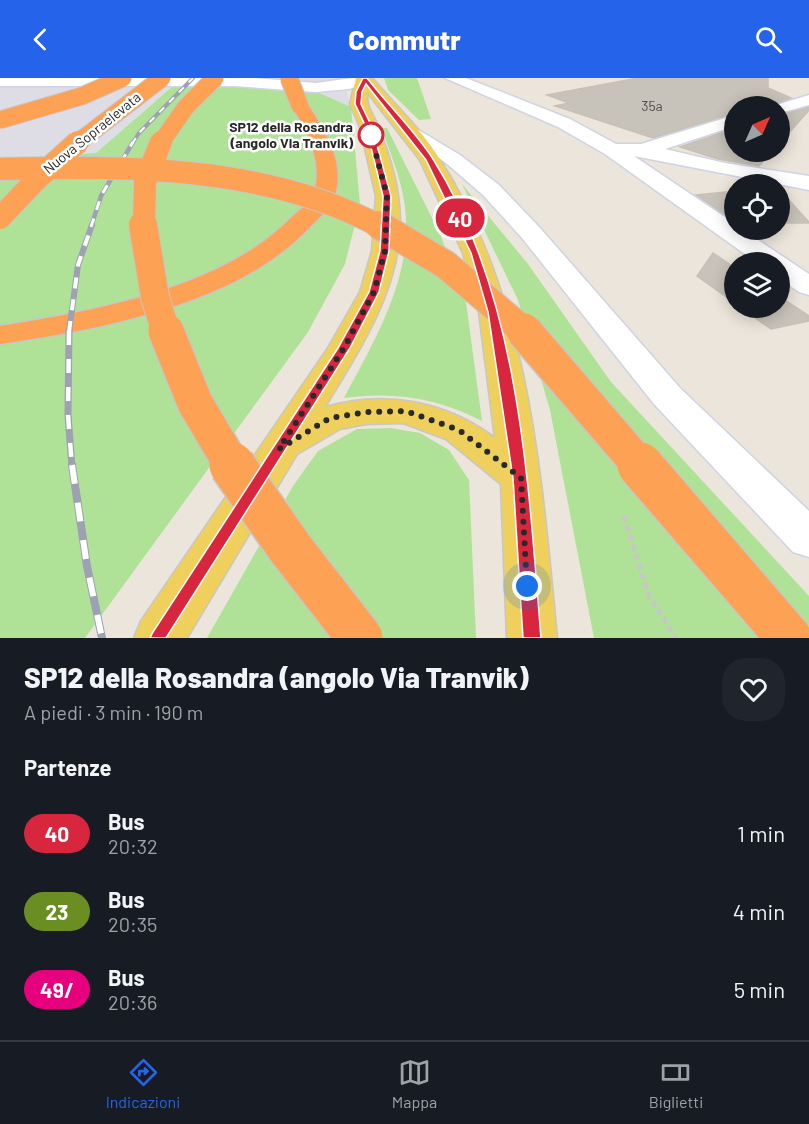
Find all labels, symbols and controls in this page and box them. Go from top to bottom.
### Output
icon: back [24,23,57,56]
text: Commutr [348,23,461,55]
icon: search [752,23,785,56]
street label: Nuova Sopraelevata [40,88,144,177]
north arrow [724,96,790,162]
map controls [724,96,790,318]
house number: 35a [641,97,663,114]
place label: SP12 della Rosandra (angolo Via Tranvik) [229,118,353,151]
marker: SP12 della Rosandra (angolo Via Tranvik) [358,122,384,148]
button: locate [724,174,790,240]
line badge: 40 [433,198,487,238]
text: 40 [448,206,472,231]
button: layers [724,252,790,318]
your location [512,571,542,601]
button: heart [722,658,785,721]
text: SP12 della Rosandra (angolo Via Tranvik) [24,660,529,694]
text: A piedi · 3 min · 190 m [24,700,203,724]
text: Partenze [24,754,112,780]
text: Bus [108,808,145,834]
text: 1 min [737,820,785,846]
text: 40 [45,821,69,846]
text: 20:32 [108,834,158,858]
text: Bus [108,886,145,912]
text: 4 min [733,898,785,924]
text: 23 [46,899,68,924]
text: 20:35 [108,912,157,936]
text: Bus [108,964,145,990]
text: 5 min [734,976,785,1002]
text: 49/ [40,977,74,1002]
text: 20:36 [108,990,157,1014]
tab: Indicazioni [106,1056,180,1111]
tab: Mappa [392,1056,437,1111]
tab: Biglietti [649,1056,703,1111]

